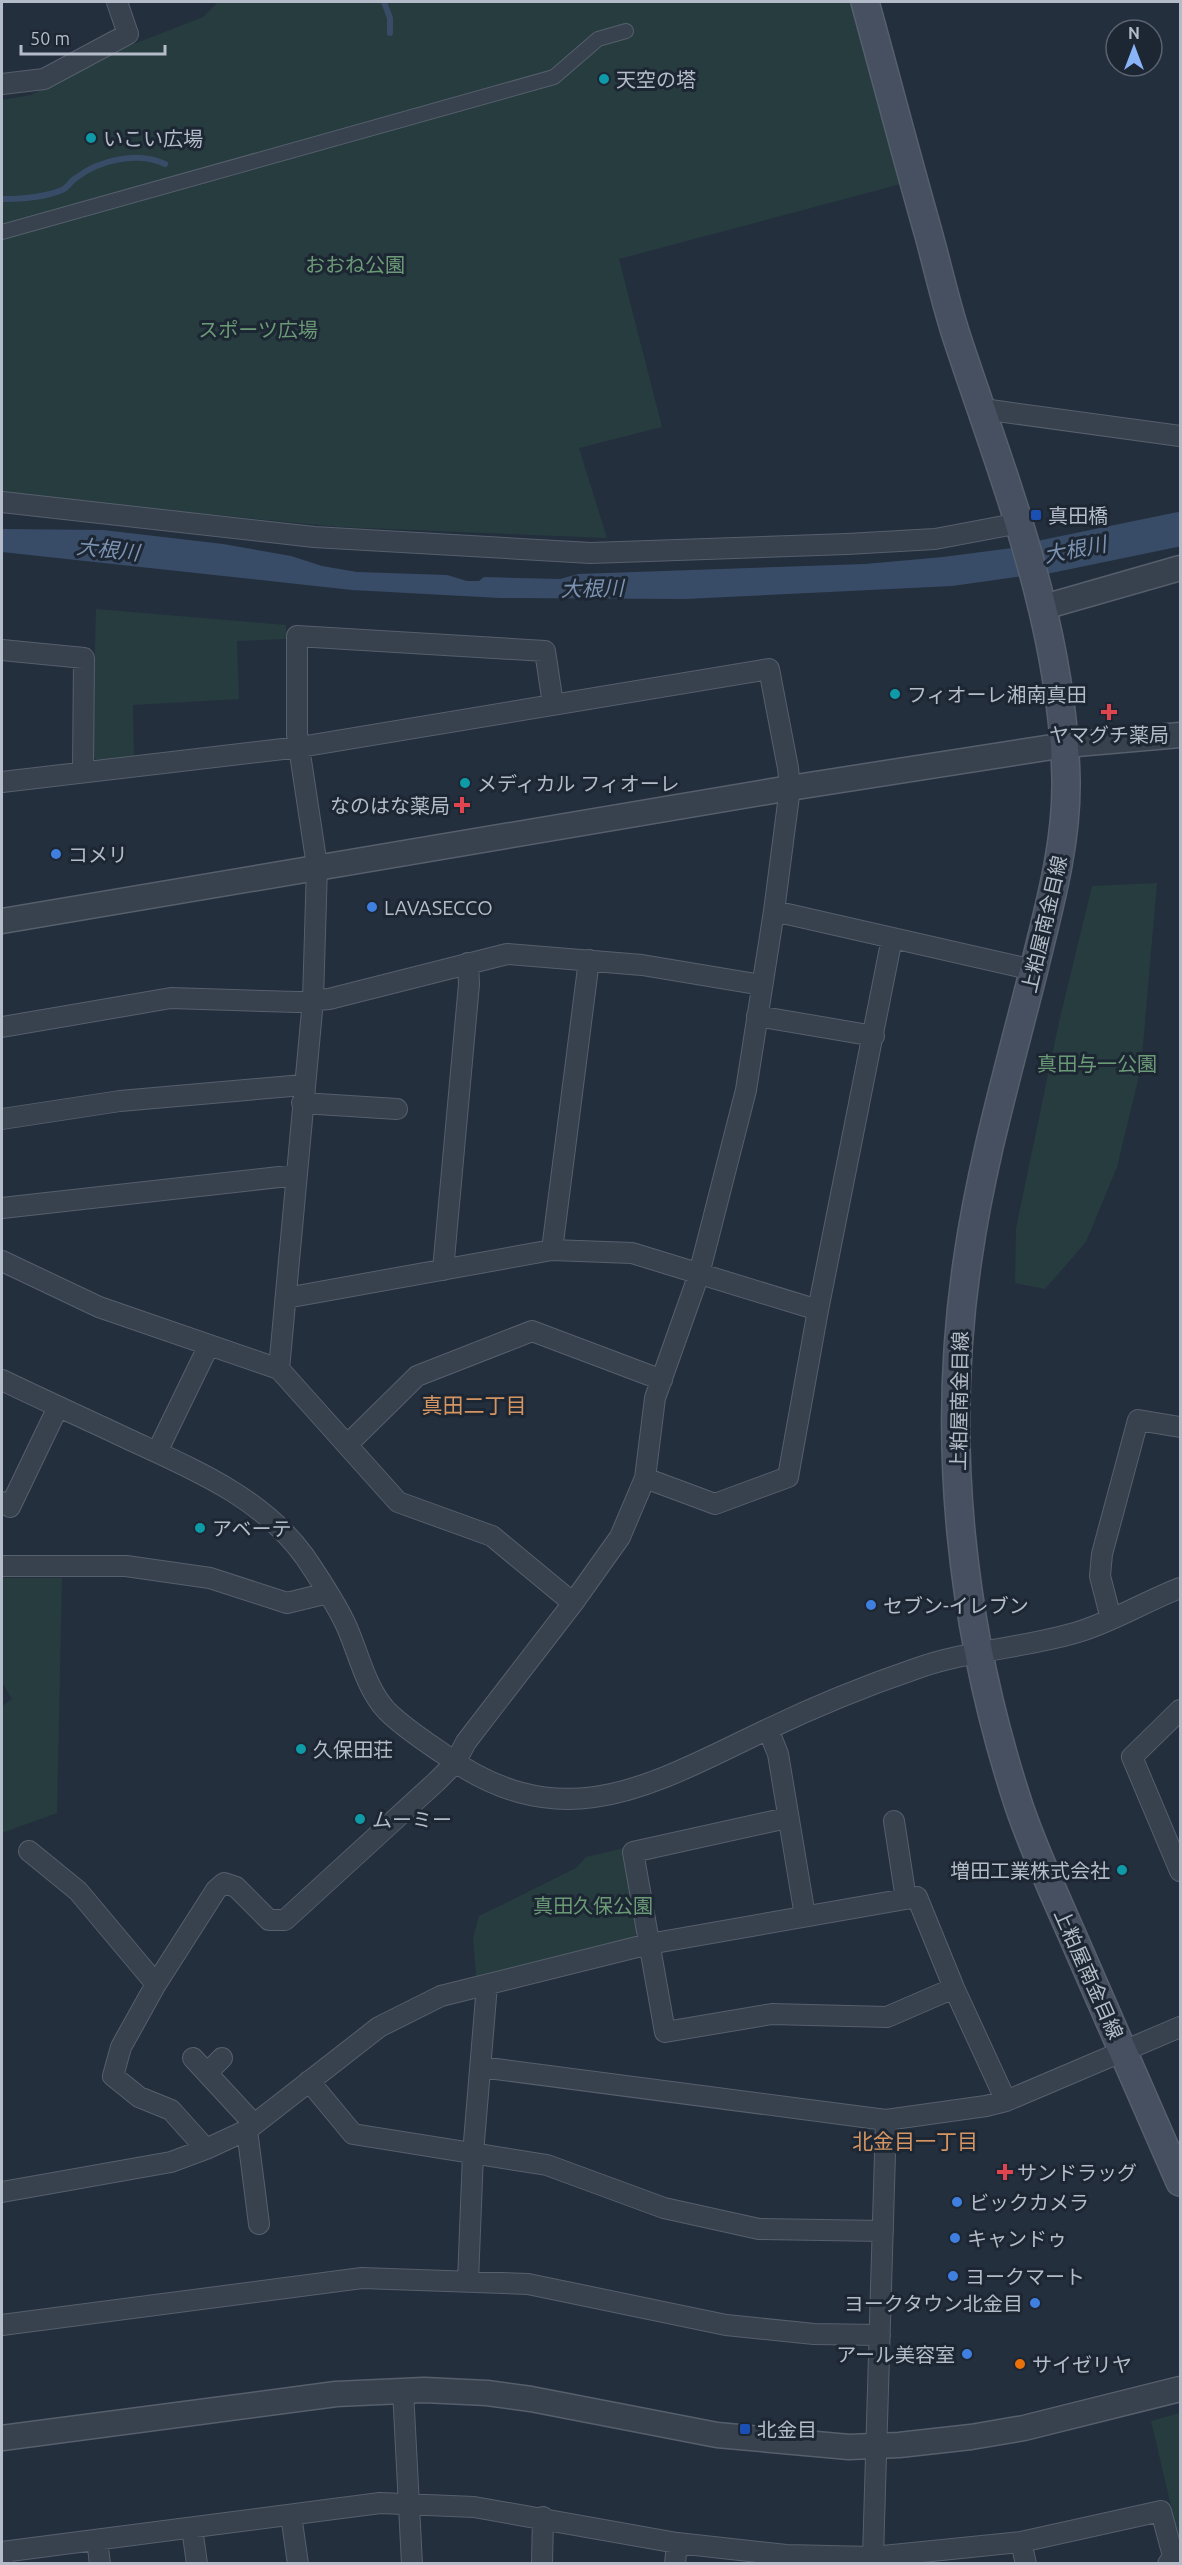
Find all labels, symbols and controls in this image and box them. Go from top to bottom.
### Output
scale bar [21,18,165,56]
north arrow [1104,18,1164,78]
text: N [1128,24,1140,42]
text: 50 m [30,28,70,48]
place label: 天空の塔 [616,68,696,91]
marker: 天空の塔 [597,72,611,86]
place label: いこい広場 [103,127,203,150]
marker: いこい広場 [84,131,98,145]
park label: おおね公園 [305,253,405,276]
park label: スポーツ広場 [198,318,318,341]
place label: 真田橋 [1048,504,1108,527]
marker: 真田橋 [1029,508,1043,522]
water label: 大根川 [1042,531,1110,567]
water label: 大根川 [75,534,143,564]
water label: 大根川 [560,575,626,601]
place label: フィオーレ湘南真田 [907,683,1087,706]
marker: フィオーレ湘南真田 [888,687,902,701]
marker: ヤマグチ薬局 [1102,705,1116,719]
place label: ヤマグチ薬局 [1049,723,1169,746]
place label: メディカル フィオーレ [477,772,680,795]
marker: メディカル フィオーレ [458,776,472,790]
place label: なのはな薬局 [330,794,450,817]
marker: なのはな薬局 [455,798,469,812]
place label: コメリ [68,843,128,866]
marker: コメリ [49,847,63,861]
street label: 上粕屋南金目線 [1017,853,1071,995]
place label: LAVASECCO [384,896,493,919]
marker: LAVASECCO [365,900,379,914]
park label: 真田与一公園 [1037,1052,1157,1075]
street label: 上粕屋南金目線 [946,1331,972,1471]
district label: 真田二丁目 [422,1393,527,1417]
place label: アベーテ [212,1517,292,1540]
marker: アベーテ [193,1521,207,1535]
place label: セブン-イレブン [883,1594,1029,1617]
marker: セブン-イレブン [864,1598,878,1612]
place label: 久保田荘 [313,1738,393,1761]
marker: 久保田荘 [294,1742,308,1756]
place label: ムーミー [372,1808,452,1831]
marker: ムーミー [353,1812,367,1826]
place label: 増田工業株式会社 [950,1859,1110,1882]
marker: 増田工業株式会社 [1115,1863,1129,1877]
park label: 真田久保公園 [533,1894,653,1917]
street label: 上粕屋南金目線 [1050,1905,1128,2043]
district label: 北金目一丁目 [852,2129,978,2153]
place label: サンドラッグ [1017,2161,1137,2184]
marker: サンドラッグ [998,2165,1012,2179]
place label: ビックカメラ [969,2191,1089,2214]
marker: ビックカメラ [950,2195,964,2209]
place label: キャンドゥ [967,2227,1067,2250]
marker: キャンドゥ [948,2231,962,2245]
place label: ヨークマート [965,2265,1085,2288]
marker: ヨークマート [946,2269,960,2283]
place label: ヨークタウン北金目 [844,2292,1023,2315]
marker: ヨークタウン北金目 [1028,2296,1042,2310]
place label: アール美容室 [836,2343,955,2366]
marker: アール美容室 [960,2347,974,2361]
place label: サイゼリヤ [1032,2353,1132,2376]
marker: サイゼリヤ [1013,2357,1027,2371]
place label: 北金目 [757,2418,817,2441]
marker: 北金目 [738,2422,752,2436]

